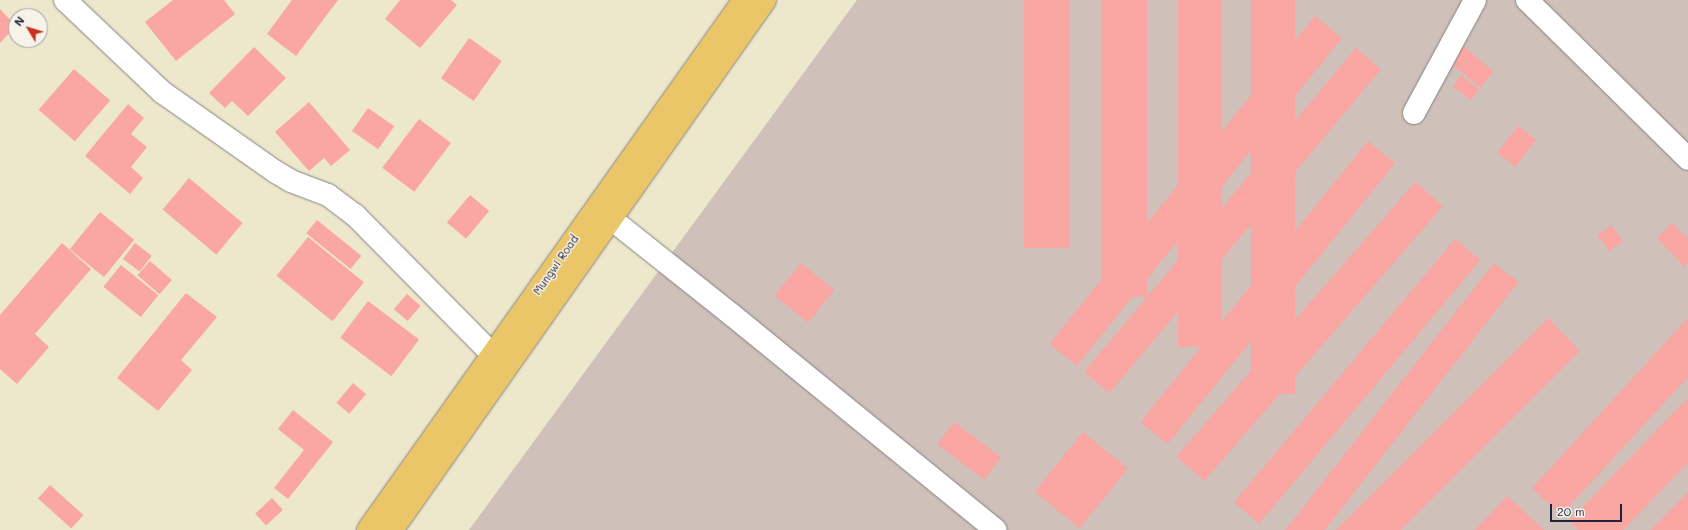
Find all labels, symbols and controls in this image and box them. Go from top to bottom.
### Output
north arrow [8,8,48,48]
text: N [10,13,27,29]
street label: Mungwi Road [530,233,582,297]
scale bar [1552,496,1624,522]
text: 20 m [1557,503,1585,519]

